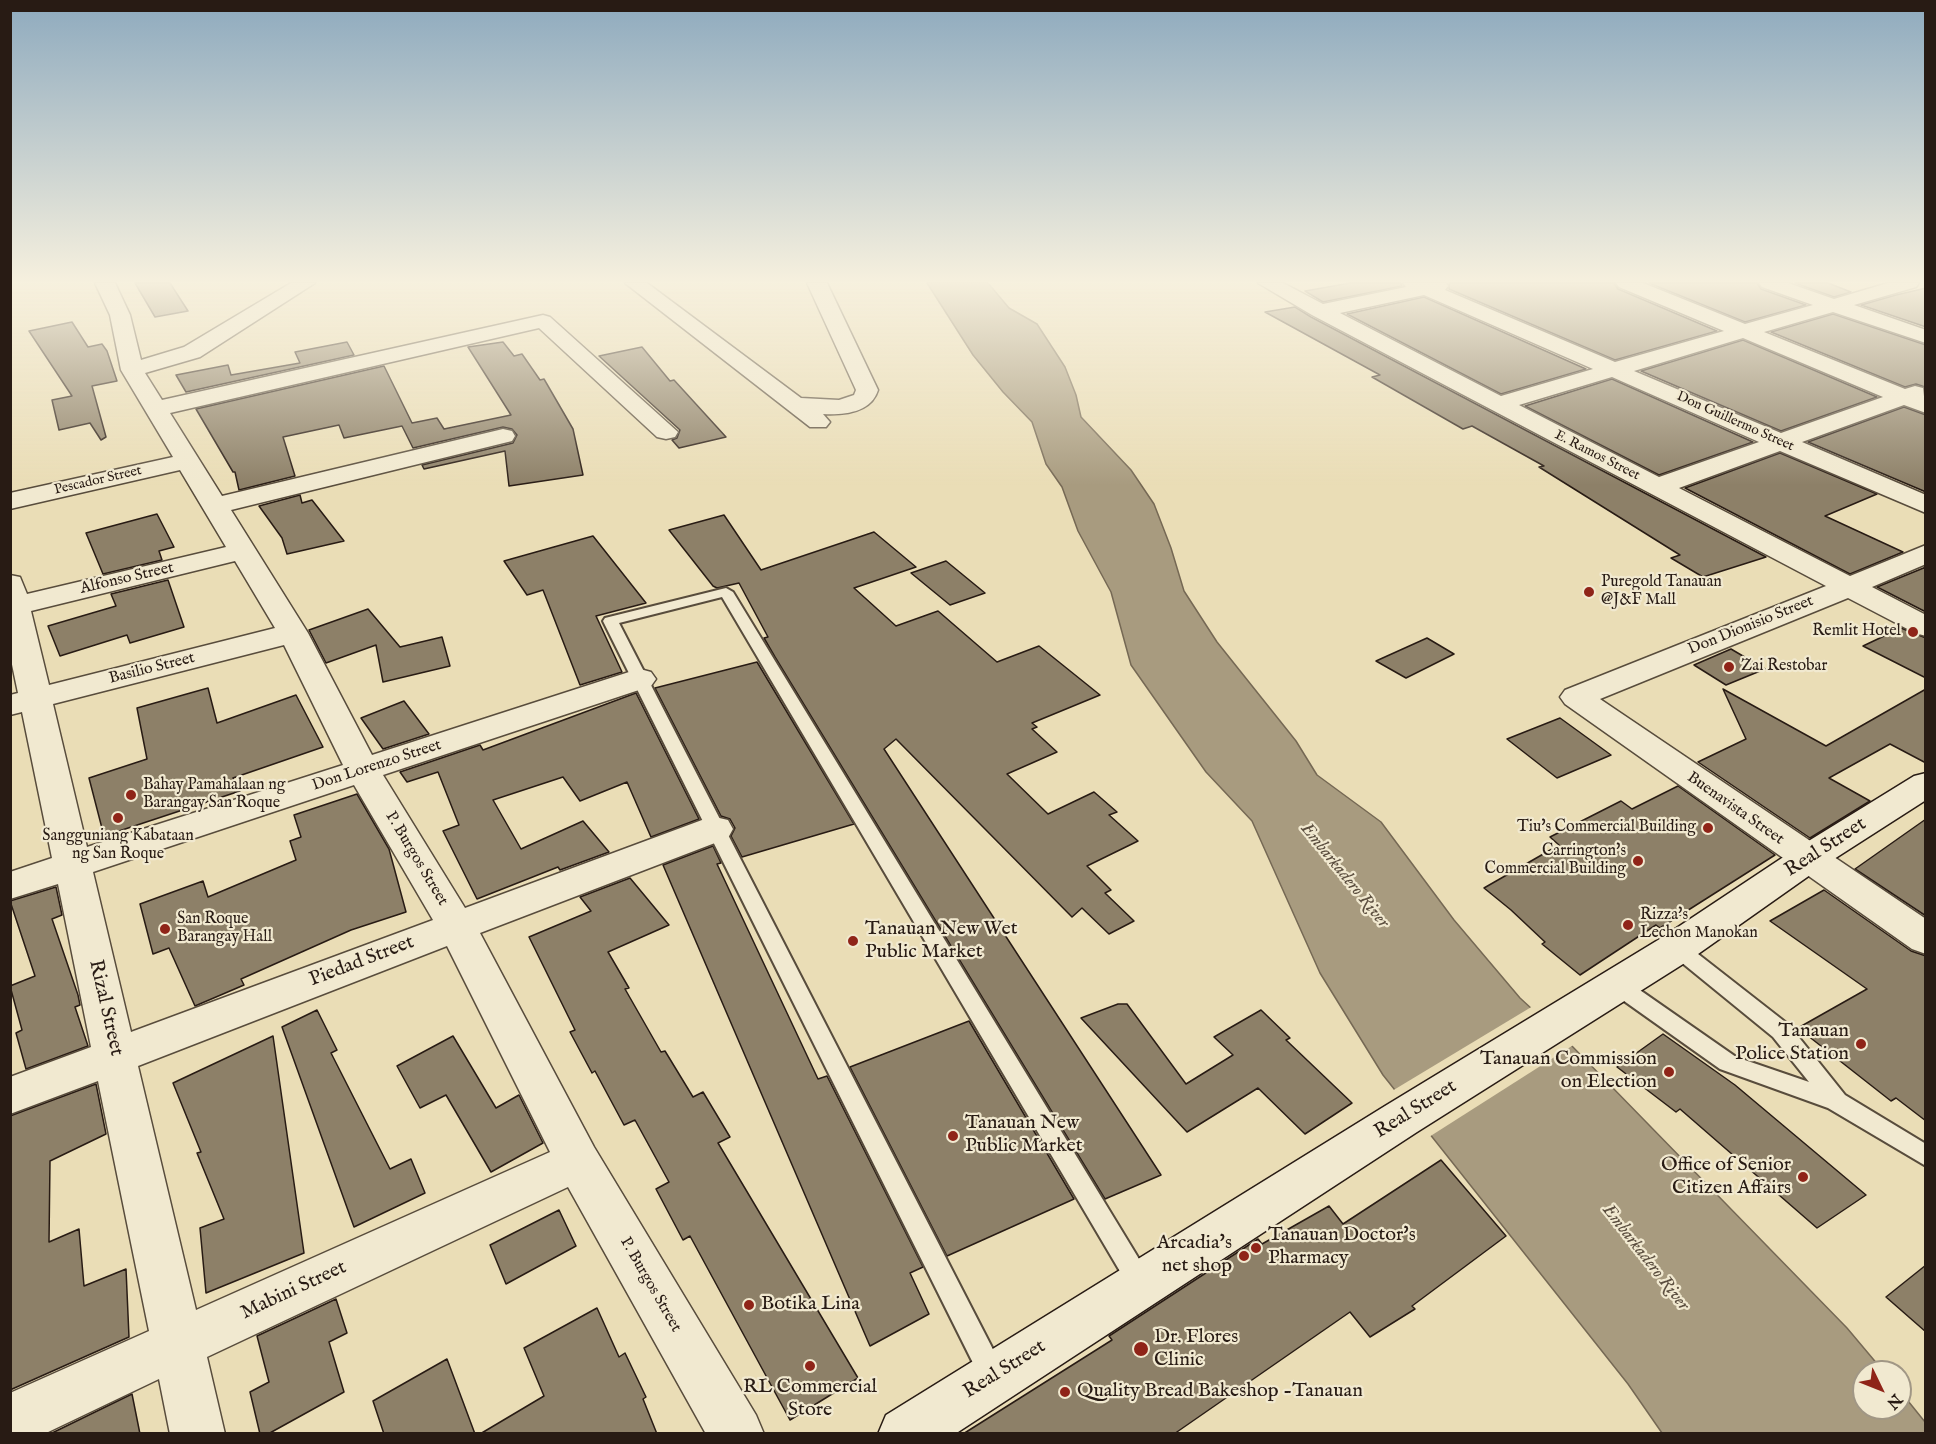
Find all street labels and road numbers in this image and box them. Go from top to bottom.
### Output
street label: Don Guillermo Street [1674,389,1796,455]
street label: E. Ramos Street [1552,427,1642,485]
street label: Pescador Street [53,463,143,499]
street label: Alfonso Street [78,559,176,599]
street label: Don Dionisio Street [1685,592,1817,660]
street label: Basilio Street [107,649,197,689]
street label: Don Lorenzo Street [310,736,444,796]
street label: Buenavista Street [1683,768,1787,850]
street label: P. Burgos Street [380,808,452,910]
street label: Real Street [1781,813,1871,883]
street label: Piedad Street [306,931,418,993]
street label: Rizal Street [82,958,128,1058]
street label: Real Street [1370,1075,1462,1145]
street label: P. Burgos Street [615,1234,685,1336]
street label: Mabini Street [238,1256,350,1326]
street label: Real Street [959,1335,1051,1405]

